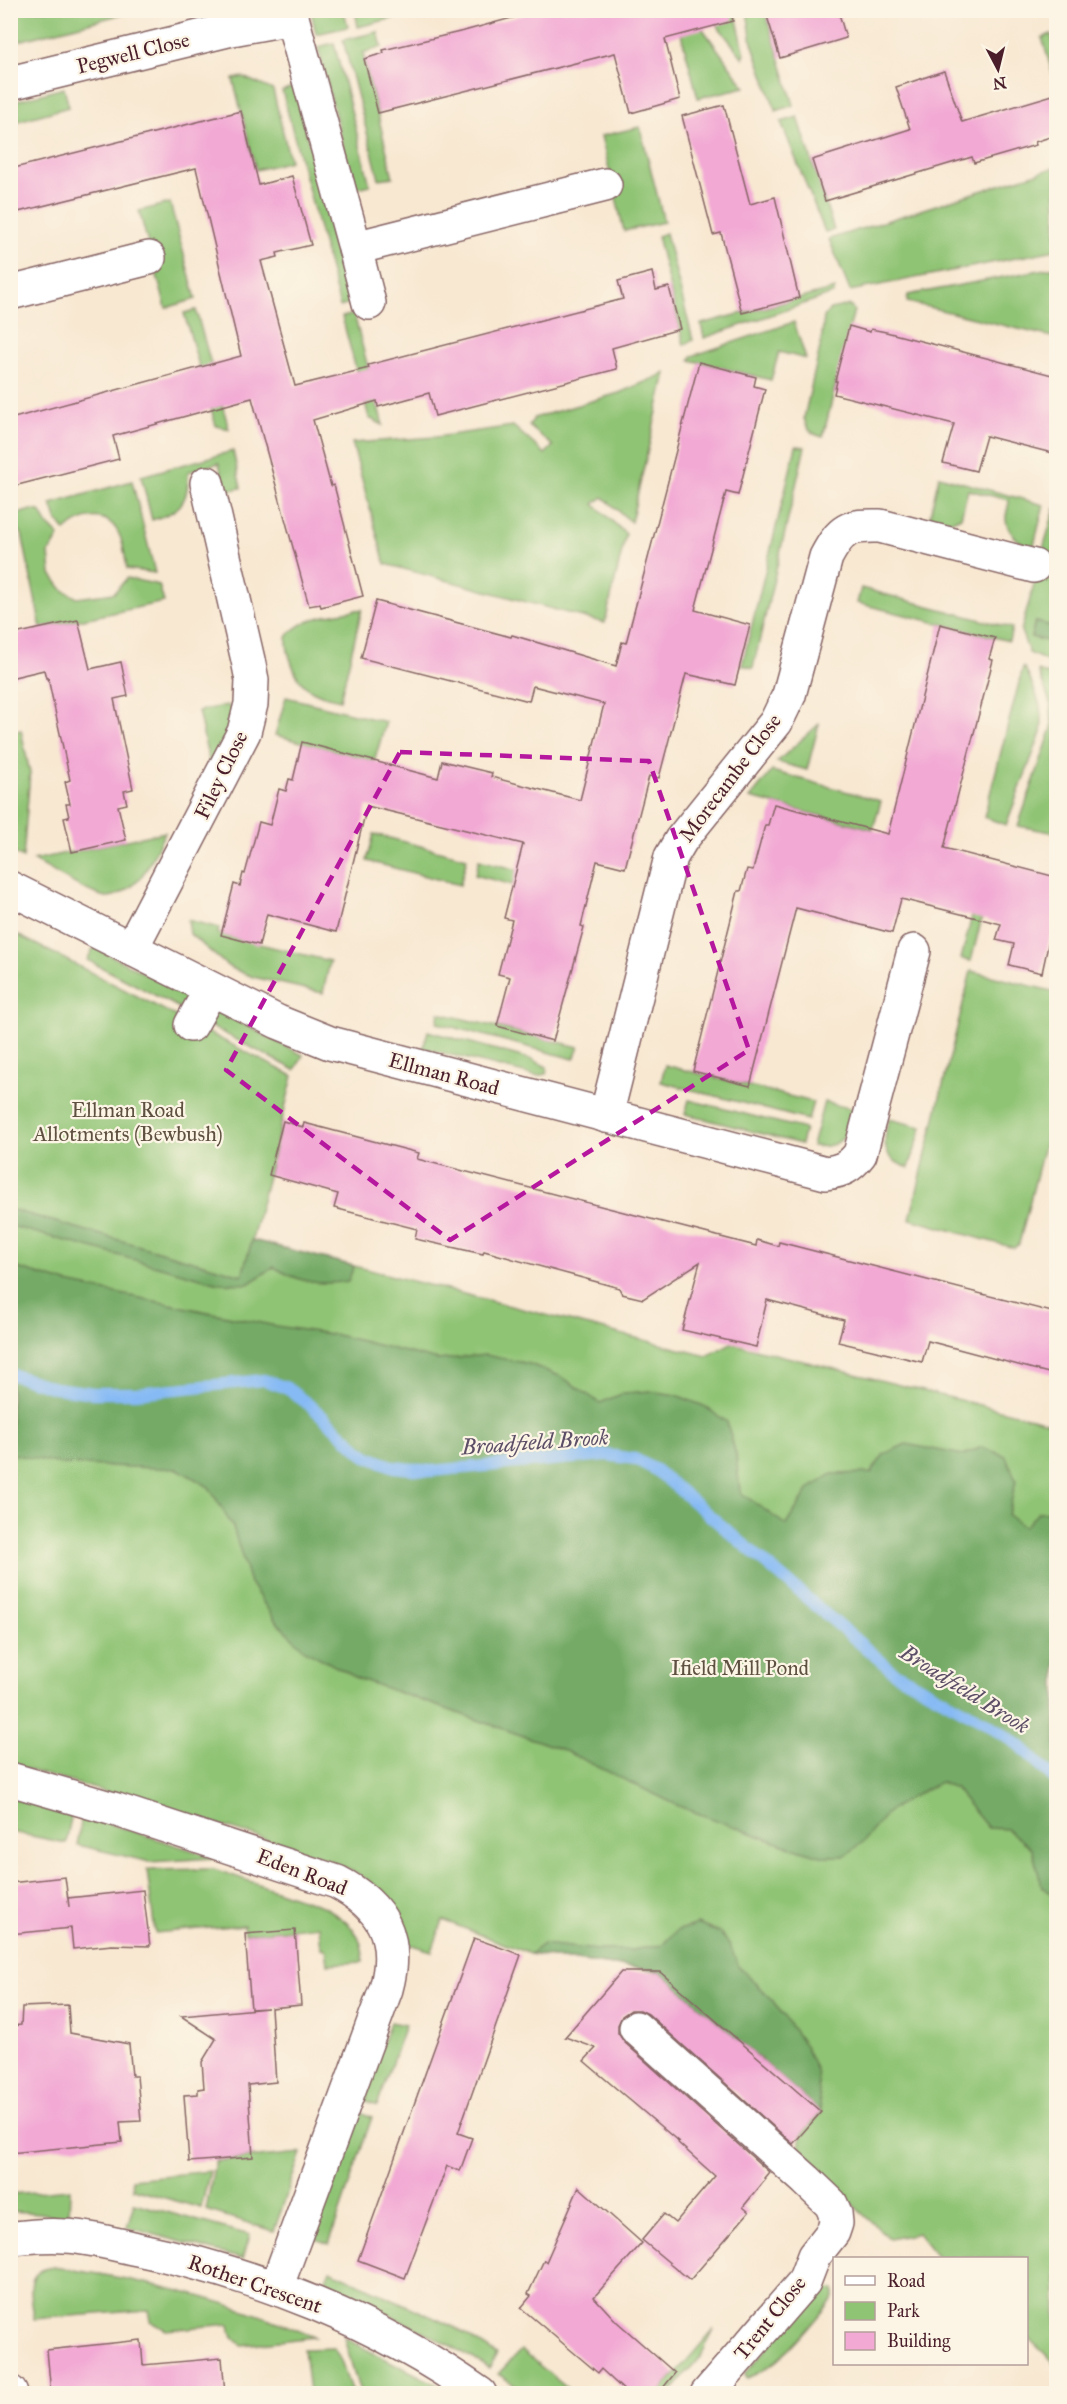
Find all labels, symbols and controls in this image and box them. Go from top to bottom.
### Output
street label: Pegwell Close [74,26,192,80]
north arrow [968,39,1028,99]
text: N [991,73,1008,94]
street label: Morecambe Close [673,708,787,847]
street label: Filey Close [188,726,254,823]
street label: Ellman Road [386,1047,503,1101]
park label: Ellman Road Allotments (Bewbush) [32,1097,223,1147]
water label: Broadfield Brook [460,1423,610,1461]
water label: Broadfield Brook [894,1638,1035,1740]
park label: Ifield Mill Pond [671,1655,809,1681]
street label: Eden Road [253,1843,351,1901]
street label: Rother Crescent [184,2249,326,2319]
legend [833,2257,1028,2365]
text: Road [887,2270,925,2292]
street label: Trent Close [728,2271,812,2365]
text: Park [887,2300,920,2322]
text: Building [887,2330,951,2353]

